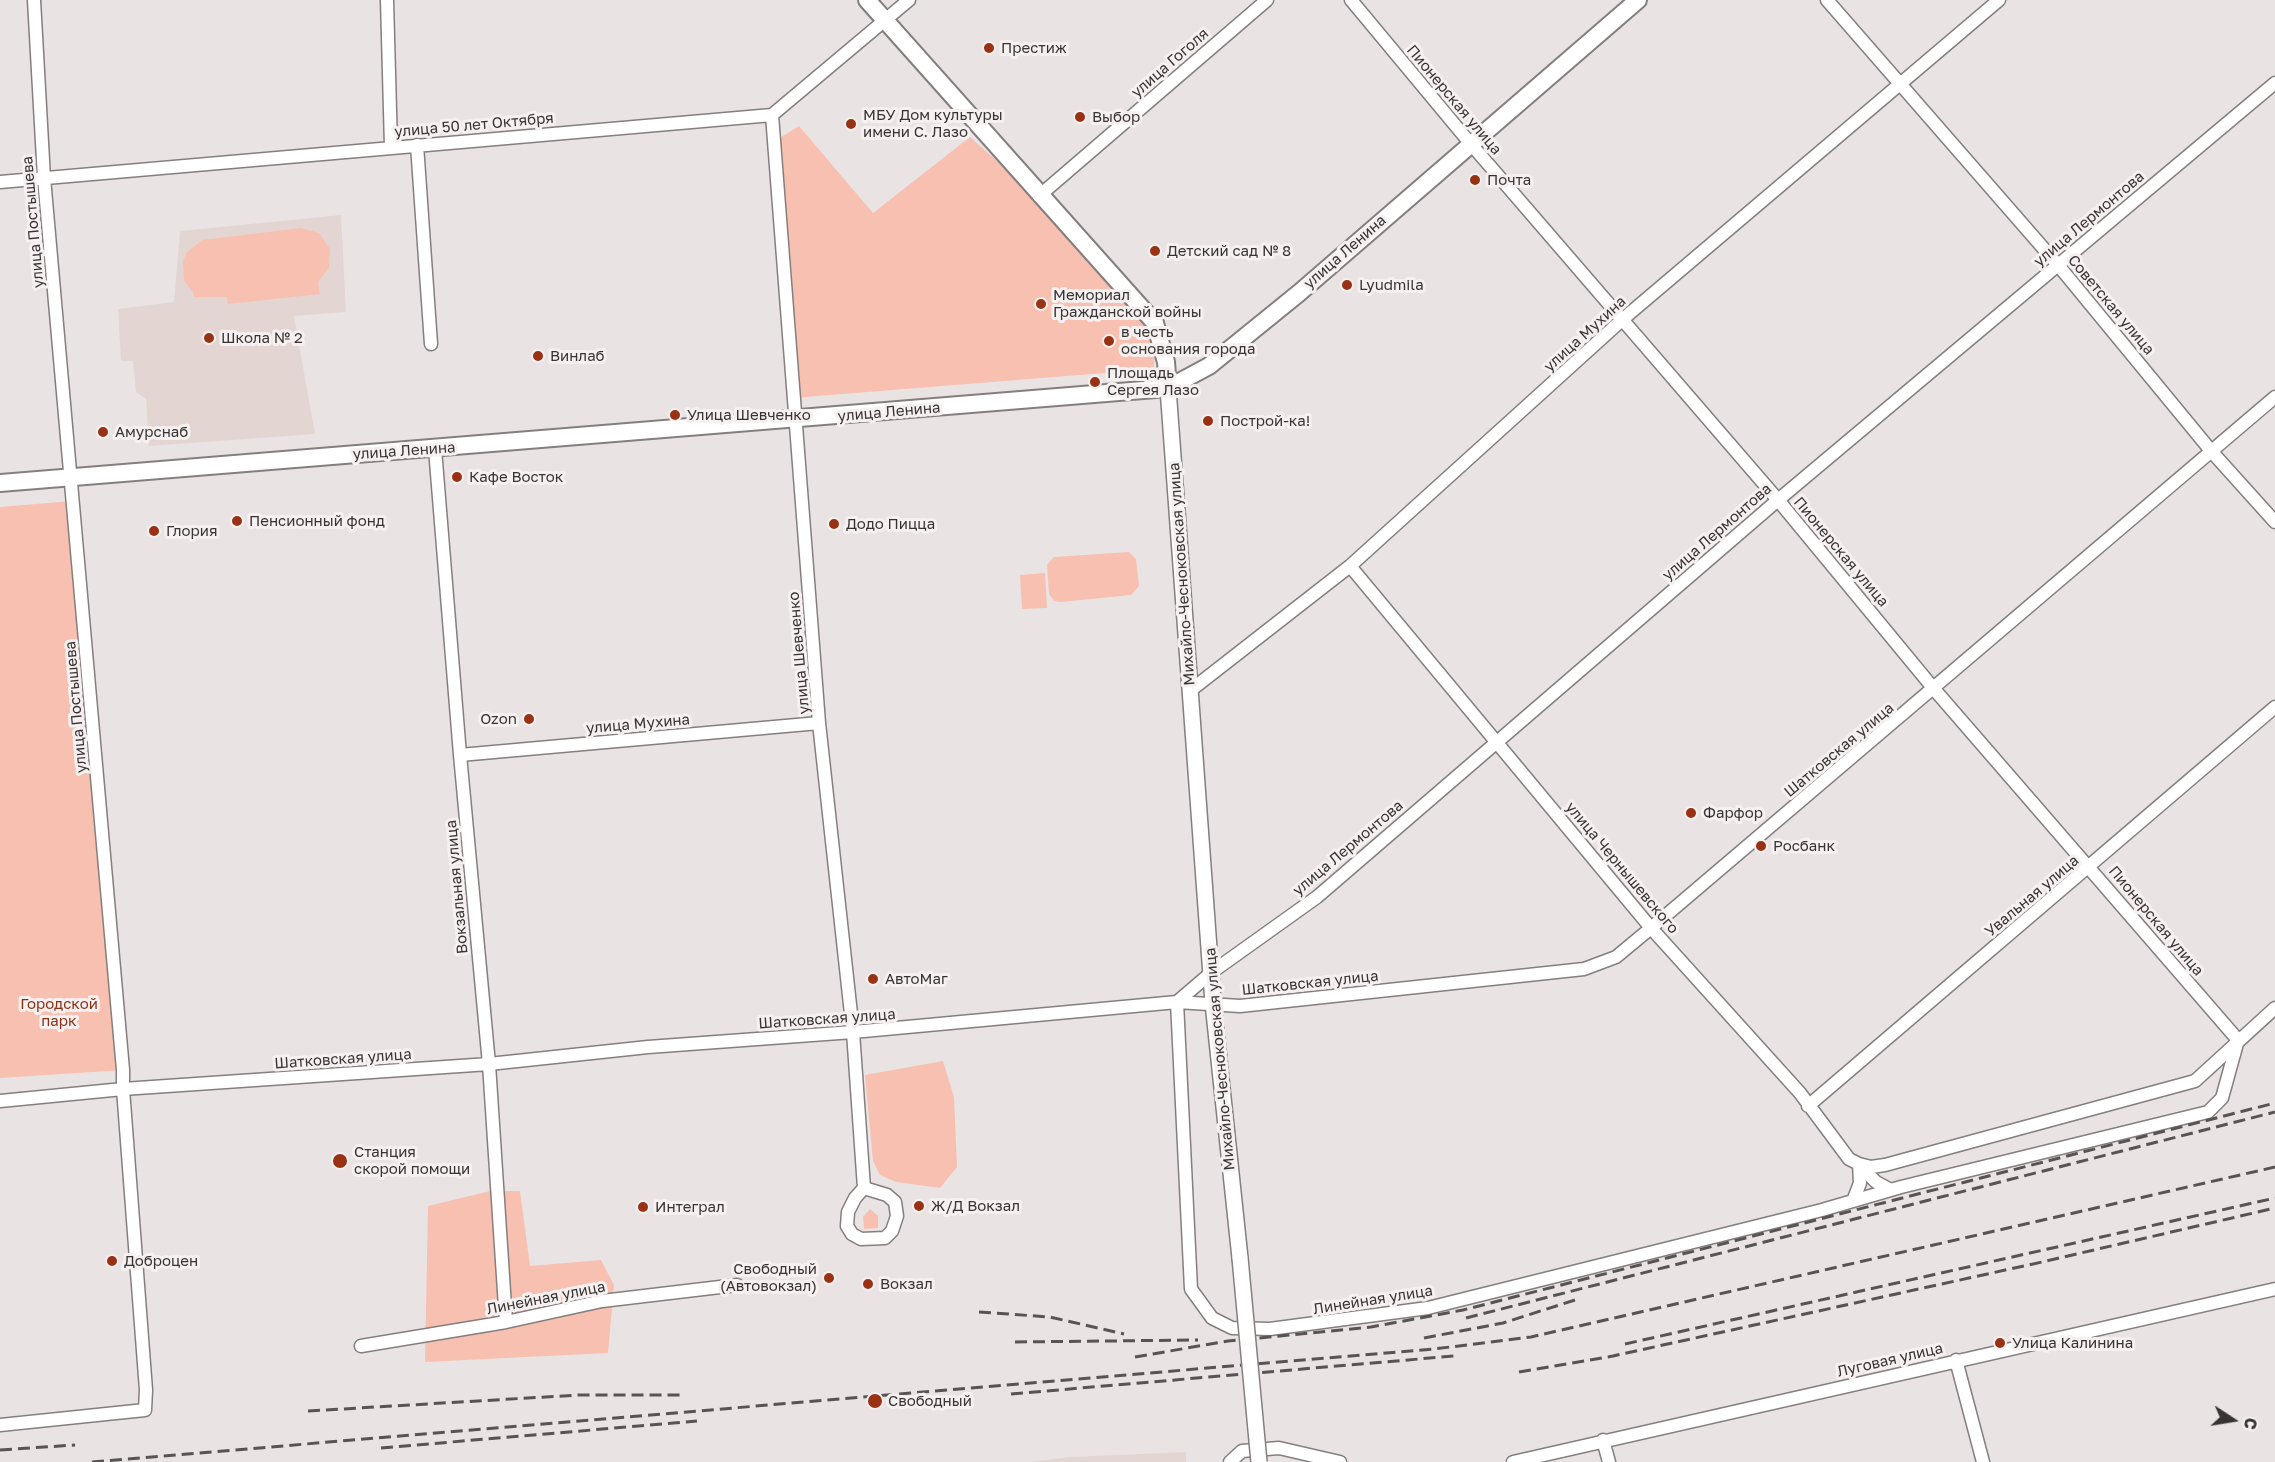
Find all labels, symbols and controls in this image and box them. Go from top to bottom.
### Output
street label: улица Гоголя [1128,25,1212,101]
place label: Престиж [1001,39,1067,57]
marker: Престиж [982,41,996,55]
street label: Пионерская улица [1403,41,1505,159]
place label: МБУ Дом культуры имени С. Лазо [863,106,1003,141]
place label: Выбор [1092,108,1140,126]
street label: улица 50 лет Октября [393,109,555,141]
marker: Выбор [1073,110,1087,124]
marker: МБУ Дом культуры имени С. Лазо [844,117,858,131]
street label: улица Постышева [18,155,48,289]
street label: улица Лермонтова [2030,168,2148,270]
place label: Почта [1487,171,1531,189]
marker: Почта [1468,173,1482,187]
street label: улица Ленина [1300,211,1390,293]
place label: Детский сад № 8 [1167,242,1291,260]
marker: Детский сад № 8 [1148,244,1162,258]
street label: Советская улица [2064,251,2158,359]
place label: Lyudmila [1359,276,1424,294]
marker: Lyudmila [1340,278,1354,292]
place label: Мемориал Гражданской войны [1053,286,1202,321]
street label: улица Мухина [1540,292,1630,376]
marker: Мемориал Гражданской войны [1034,297,1048,311]
place label: в честь основания города [1121,323,1255,358]
place label: Школа № 2 [221,329,303,347]
marker: Школа № 2 [202,331,216,345]
marker: в честь основания города [1102,334,1116,348]
place label: Винлаб [550,347,605,365]
marker: Винлаб [531,349,545,363]
place label: Площадь Сергея Лазо [1107,364,1199,399]
marker: Площадь Сергея Лазо [1088,375,1102,389]
street label: улица Ленина [837,399,941,425]
place label: Улица Шевченко [687,406,811,424]
marker: Улица Шевченко [668,408,682,422]
place label: Построй-ка! [1220,412,1310,430]
marker: Построй-ка! [1201,414,1215,428]
place label: Амурснаб [115,423,188,441]
marker: Амурснаб [96,425,110,439]
street label: улица Ленина [352,438,456,464]
street label: Михайло-Чесноковская улица [1165,462,1199,686]
place label: Кафе Восток [469,468,563,486]
marker: Кафе Восток [450,470,464,484]
street label: улица Лермонтова [1659,480,1775,584]
street label: Пионерская улица [1790,493,1892,611]
place label: Пенсионный фонд [249,512,385,530]
marker: Пенсионный фонд [230,514,244,528]
place label: Додо Пицца [846,515,935,533]
marker: Додо Пицца [827,517,841,531]
place label: Глория [166,522,217,540]
marker: Глория [147,524,161,538]
street label: улица Шевченко [785,591,813,715]
street label: улица Постышева [61,640,91,774]
street label: Шатковская улица [1781,699,1897,801]
place label: Ozon [480,710,517,728]
street label: улица Мухина [585,710,691,738]
marker: Ozon [522,712,536,726]
street label: улица Лермонтова [1289,797,1407,899]
street label: улица Чернышевского [1562,798,1682,938]
place label: Фарфор [1703,804,1763,822]
marker: Фарфор [1684,806,1698,820]
street label: Вокзальная улица [442,819,472,955]
place label: Росбанк [1773,837,1835,855]
marker: Росбанк [1754,839,1768,853]
street label: Увальная улица [1981,852,2083,940]
street label: Пионерская улица [2105,862,2207,980]
street label: Михайло-Чесноковская улица [1201,947,1239,1171]
street label: Шатковская улица [1241,967,1379,999]
place label: АвтоМаг [885,970,948,988]
marker: АвтоМаг [866,972,880,986]
park label: Городской парк [20,995,98,1030]
street label: Шатковская улица [758,1005,896,1033]
street label: Шатковская улица [274,1045,412,1073]
place label: Станция скорой помощи [354,1143,470,1178]
marker: Станция скорой помощи [331,1152,349,1170]
place label: Ж/Д Вокзал [931,1197,1020,1215]
place label: Интеграл [655,1198,725,1216]
marker: Ж/Д Вокзал [912,1199,926,1213]
marker: Интеграл [636,1200,650,1214]
place label: Доброцен [124,1252,198,1270]
marker: Доброцен [105,1254,119,1268]
place label: Свободный (Автовокзал) [720,1260,817,1295]
marker: Свободный (Автовокзал) [822,1271,836,1285]
place label: Вокзал [880,1275,933,1293]
marker: Вокзал [861,1277,875,1291]
street label: Линейная улица [485,1278,607,1318]
street label: Линейная улица [1312,1282,1434,1318]
place label: Улица Калинина [2012,1334,2133,1352]
marker: Улица Калинина [1993,1336,2007,1350]
street label: Луговая улица [1835,1339,1945,1381]
north arrow [2203,1390,2263,1450]
marker: Свободный [866,1392,884,1410]
place label: Свободный [888,1392,972,1410]
text: С [2240,1416,2262,1431]

